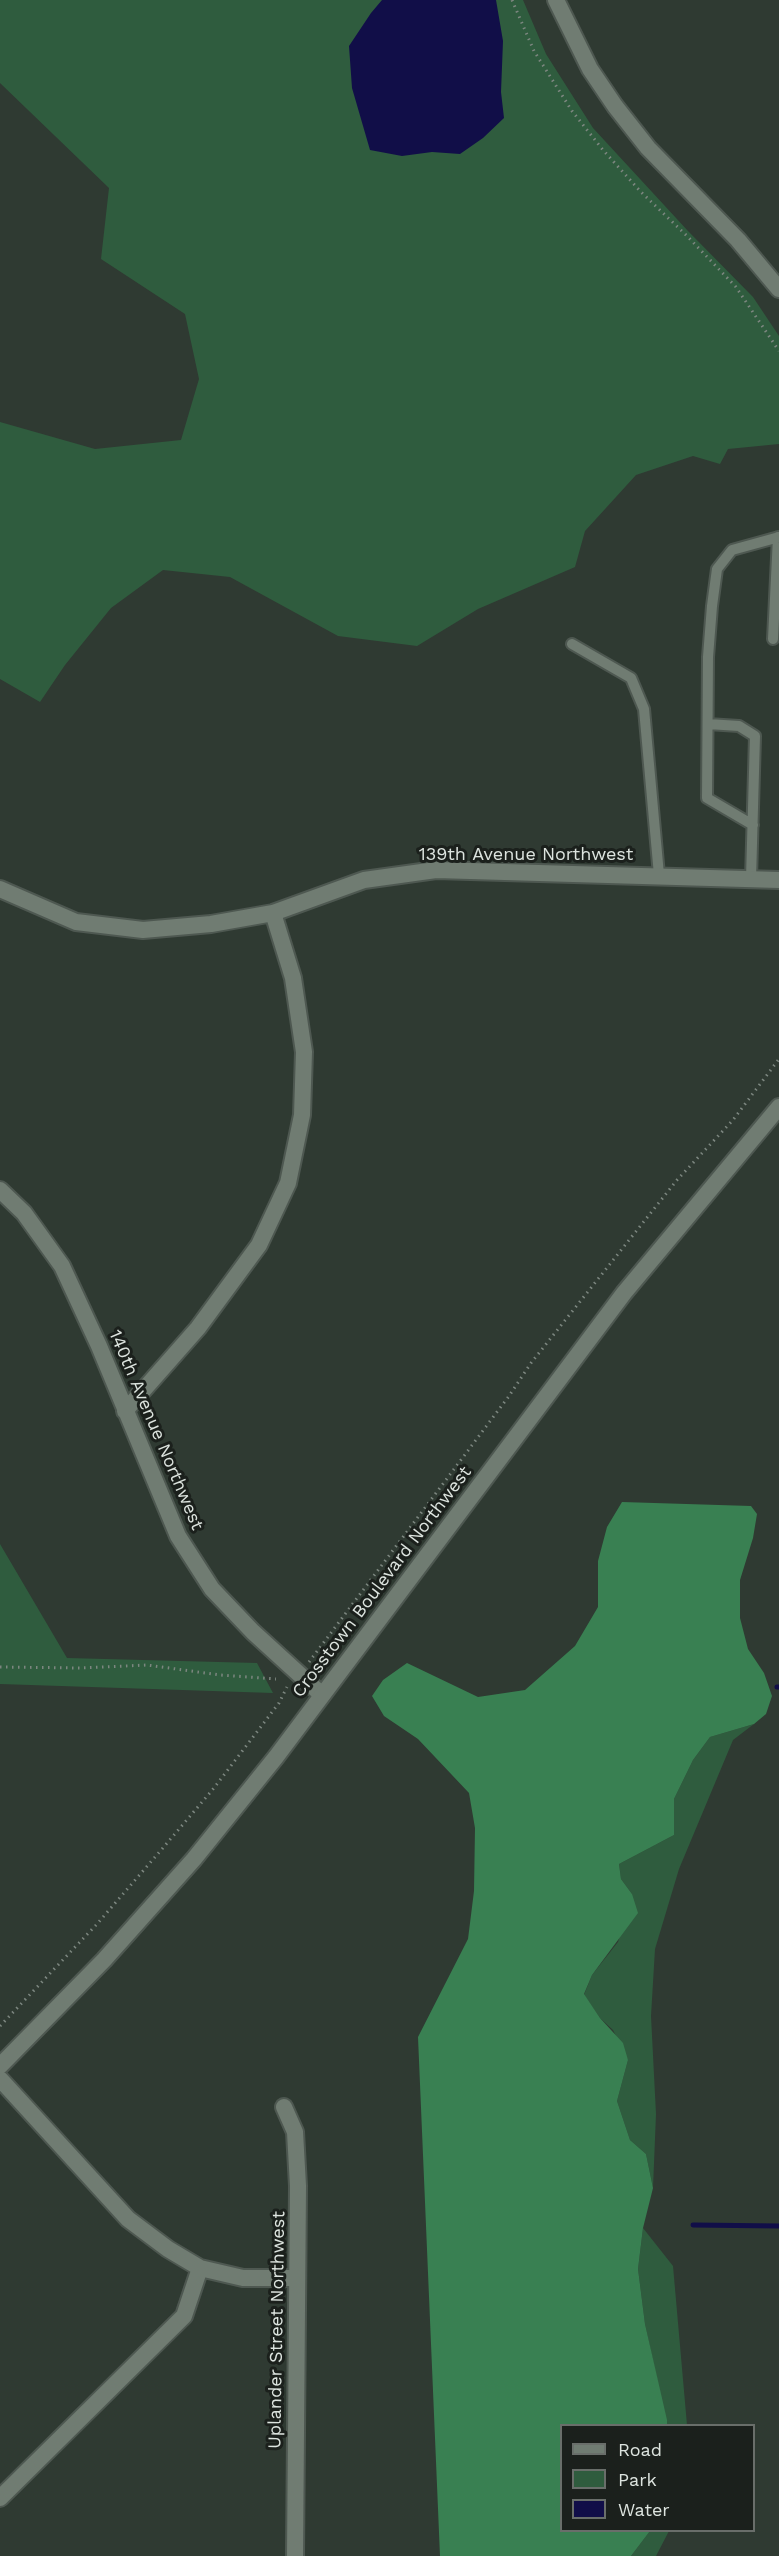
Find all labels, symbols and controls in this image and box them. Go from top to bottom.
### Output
street label: 139th Avenue Northwest [419,844,633,866]
street label: 140th Avenue Northwest [104,1327,208,1533]
street label: Crosstown Boulevard Northwest [288,1462,476,1702]
street label: Uplander Street Northwest [264,2211,290,2449]
legend [560,2424,755,2532]
text: Road [618,2439,662,2460]
text: Park [618,2469,657,2490]
text: Water [618,2499,670,2520]

